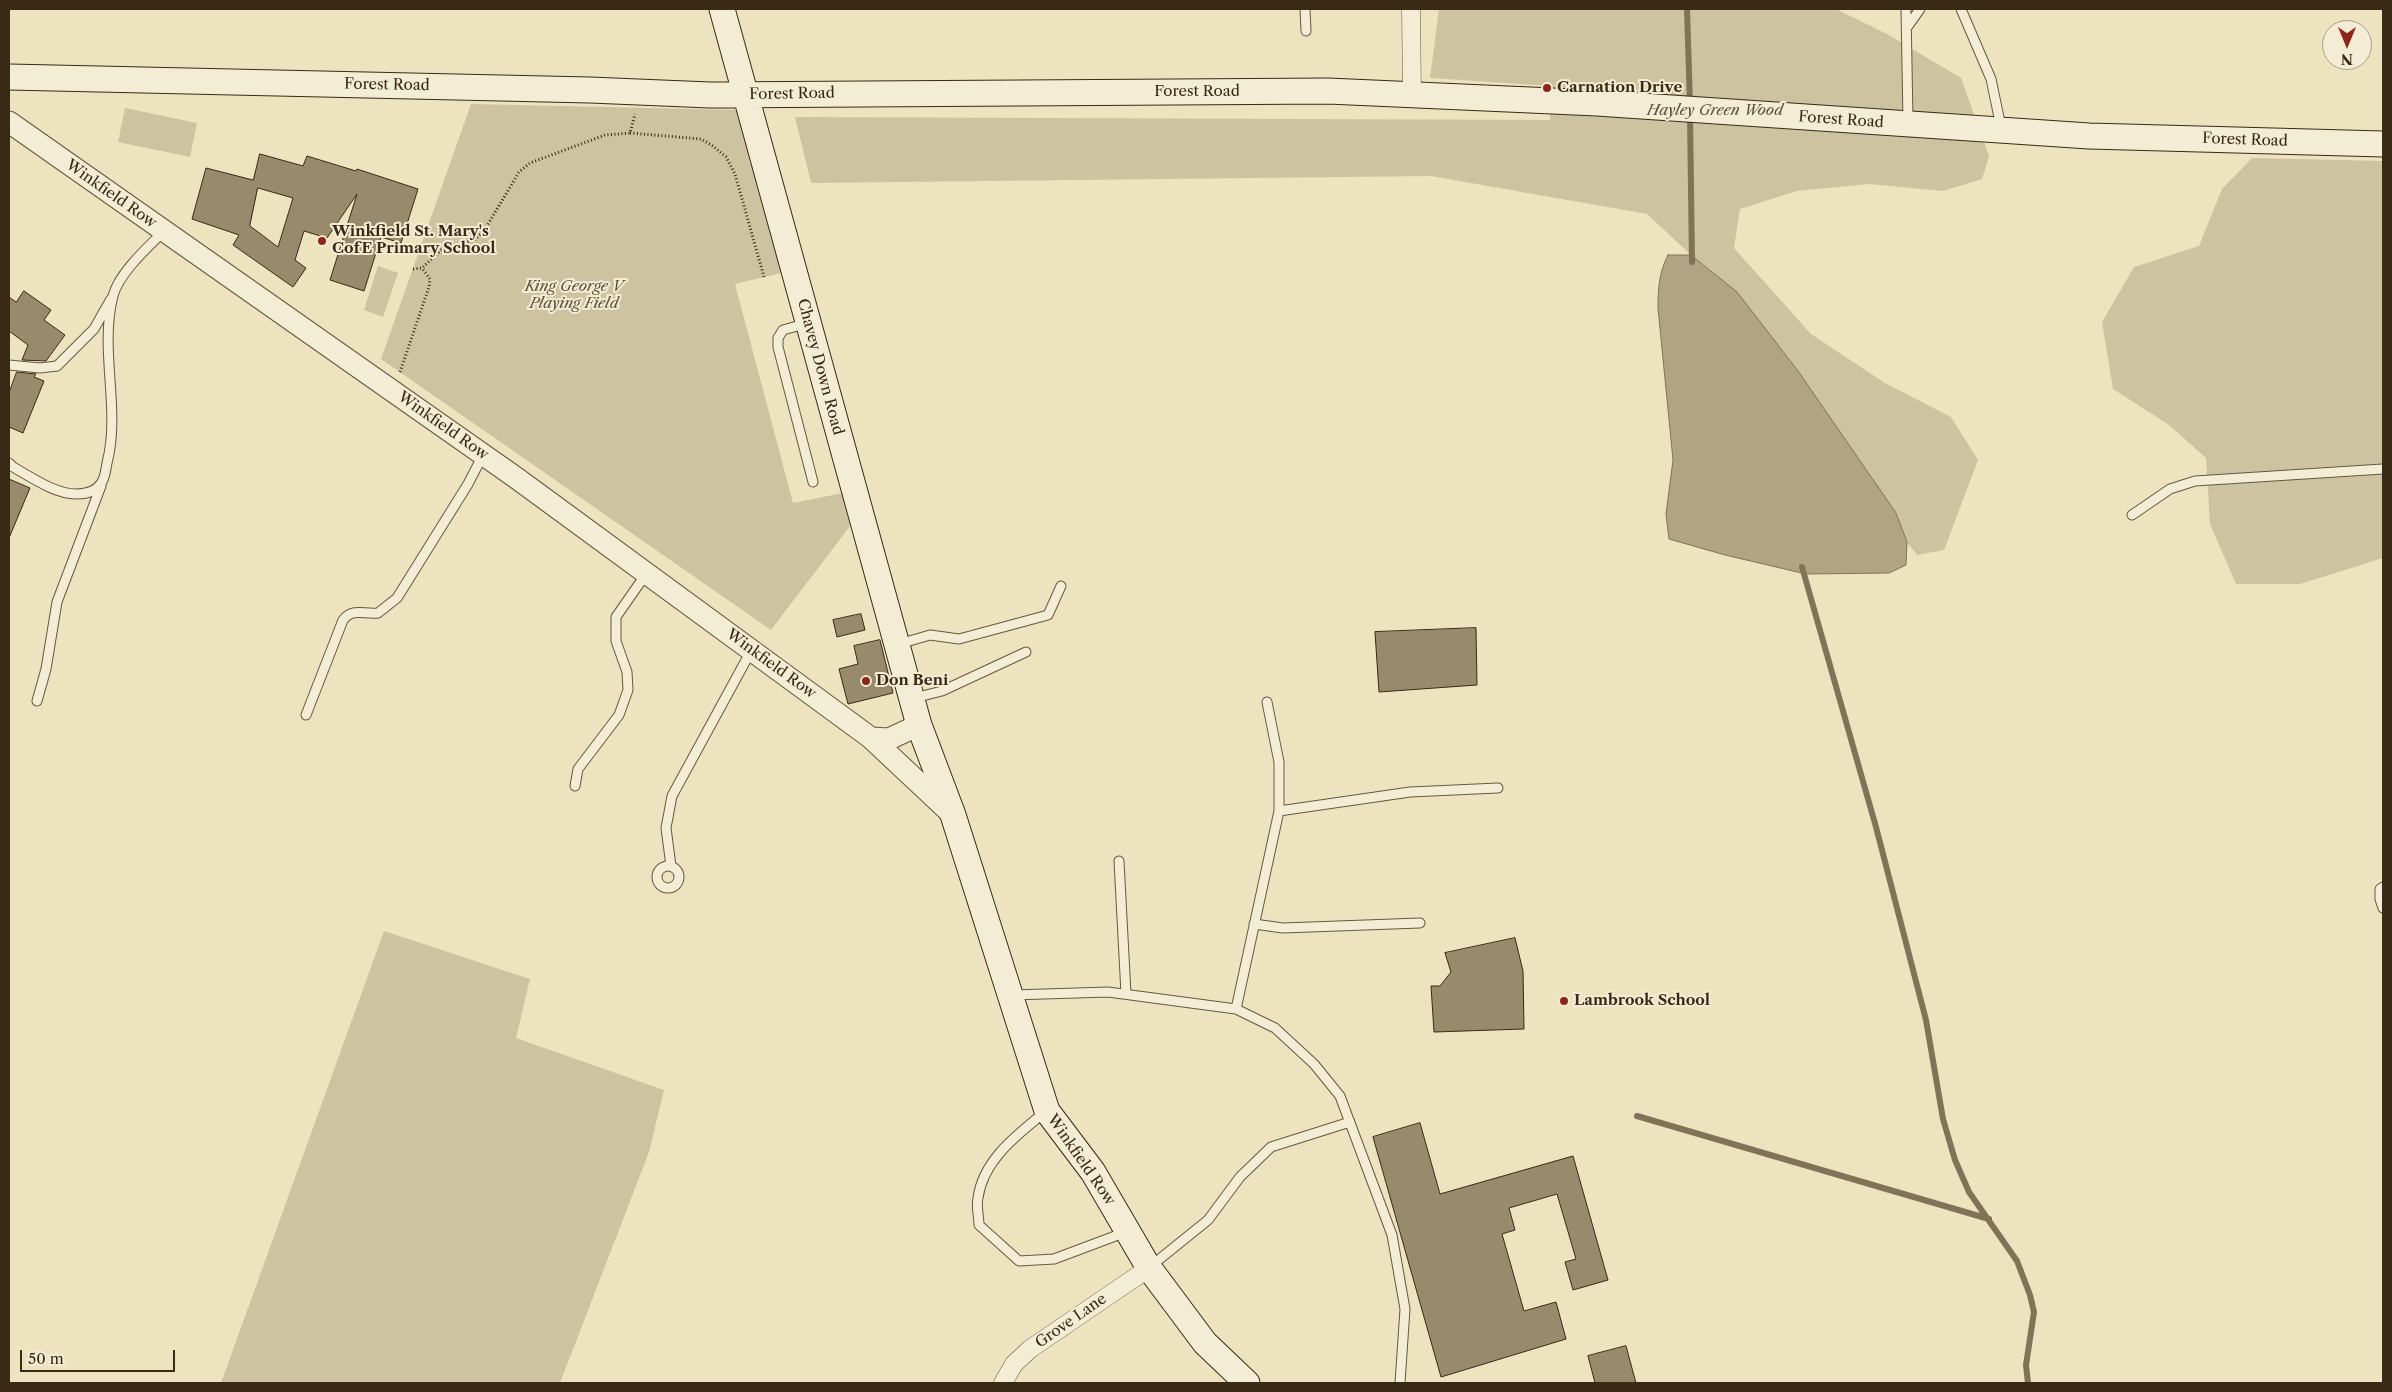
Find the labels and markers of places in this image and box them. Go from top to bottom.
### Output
place label: Carnation Drive [1557,79,1682,97]
marker: Carnation Drive [1541,82,1553,94]
place label: Winkfield St. Mary's CofE Primary School [332,223,495,258]
marker: Winkfield St. Mary's CofE Primary School [316,235,328,247]
place label: Don Beni [876,672,948,690]
marker: Don Beni [860,675,872,687]
place label: Lambrook School [1574,992,1710,1010]
marker: Lambrook School [1558,995,1570,1007]

